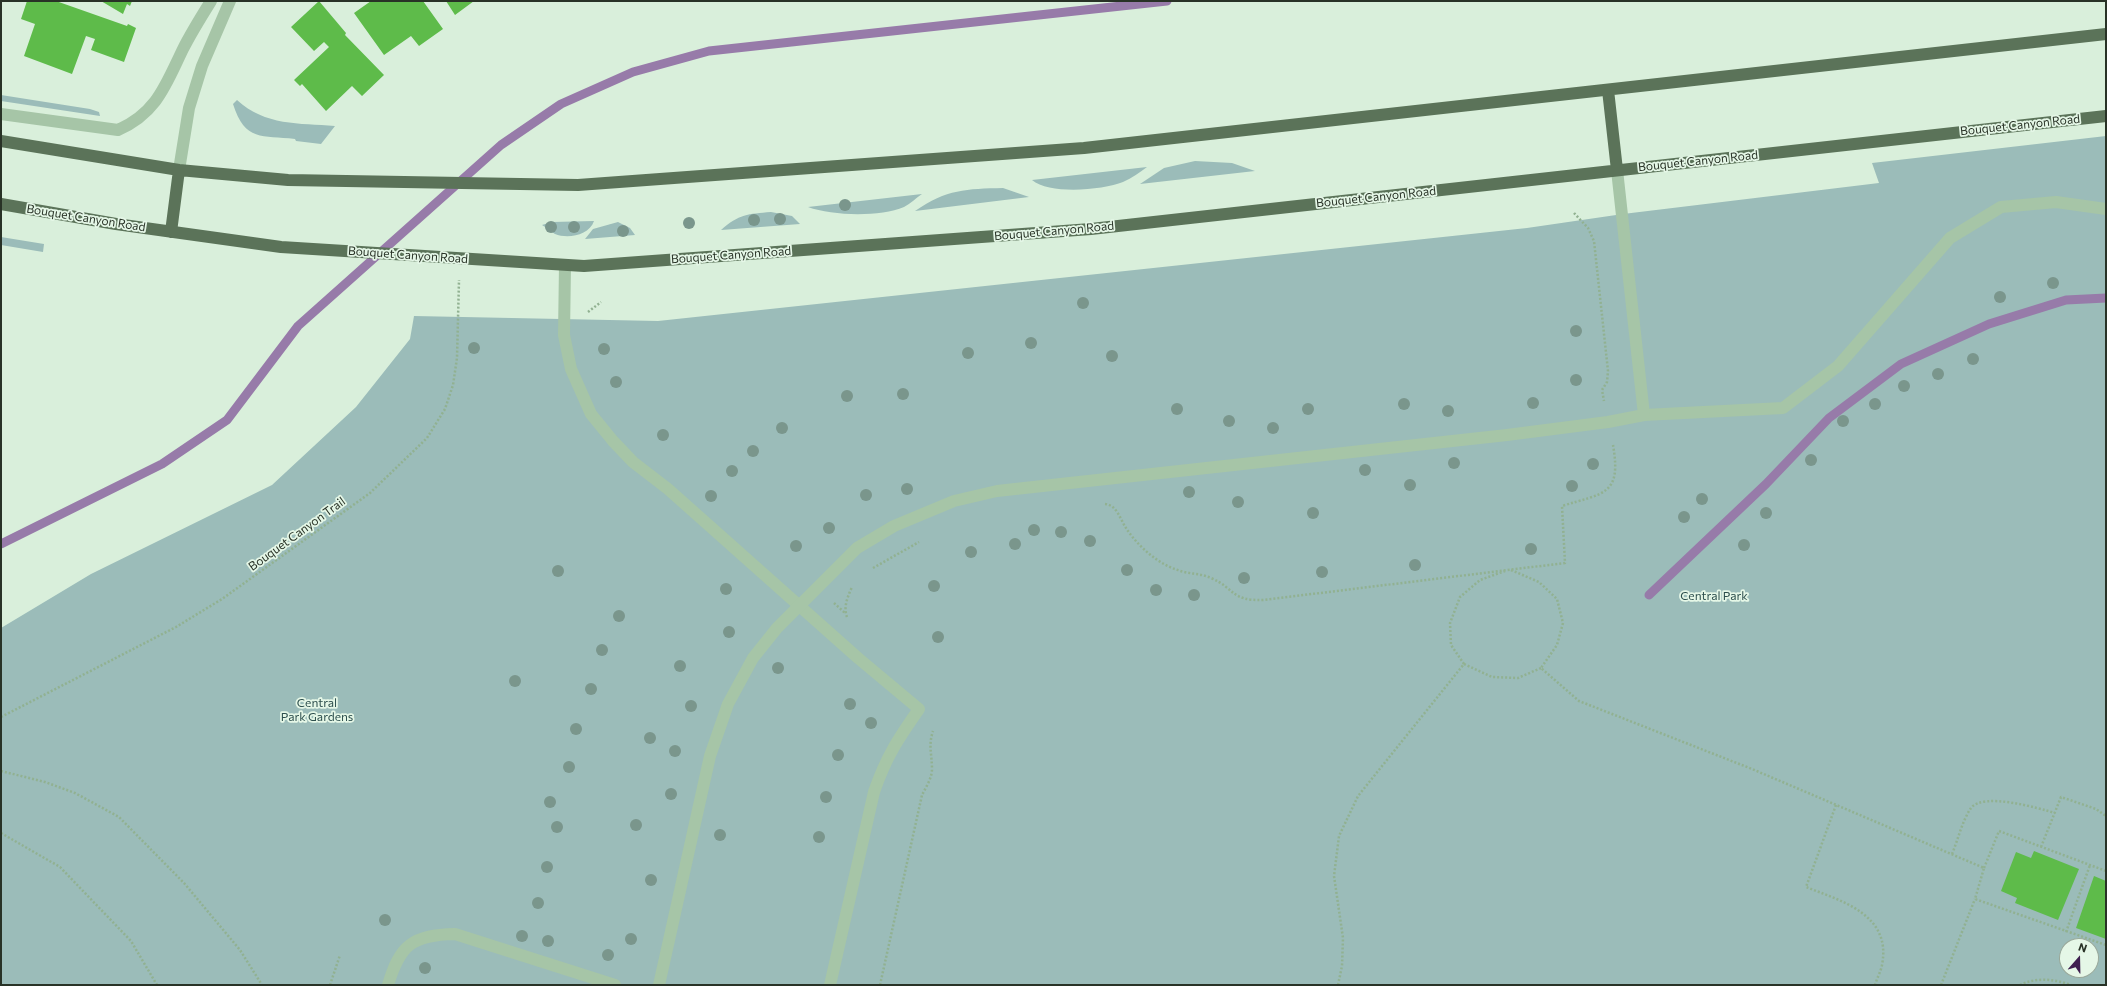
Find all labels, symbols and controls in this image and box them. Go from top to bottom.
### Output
street label: Bouquet Canyon Road [1959,112,2081,138]
street label: Bouquet Canyon Road [1637,148,1759,174]
street label: Bouquet Canyon Road [1315,184,1437,210]
street label: Bouquet Canyon Road [25,201,147,235]
street label: Bouquet Canyon Road [993,219,1115,243]
street label: Bouquet Canyon Road [347,244,469,266]
street label: Bouquet Canyon Road [670,244,792,266]
street label: Bouquet Canyon Trail [246,494,348,574]
park label: Central Park [1680,589,1748,603]
park label: Central Park Gardens [281,696,353,724]
north arrow [2059,938,2099,978]
text: N [2077,940,2089,955]

